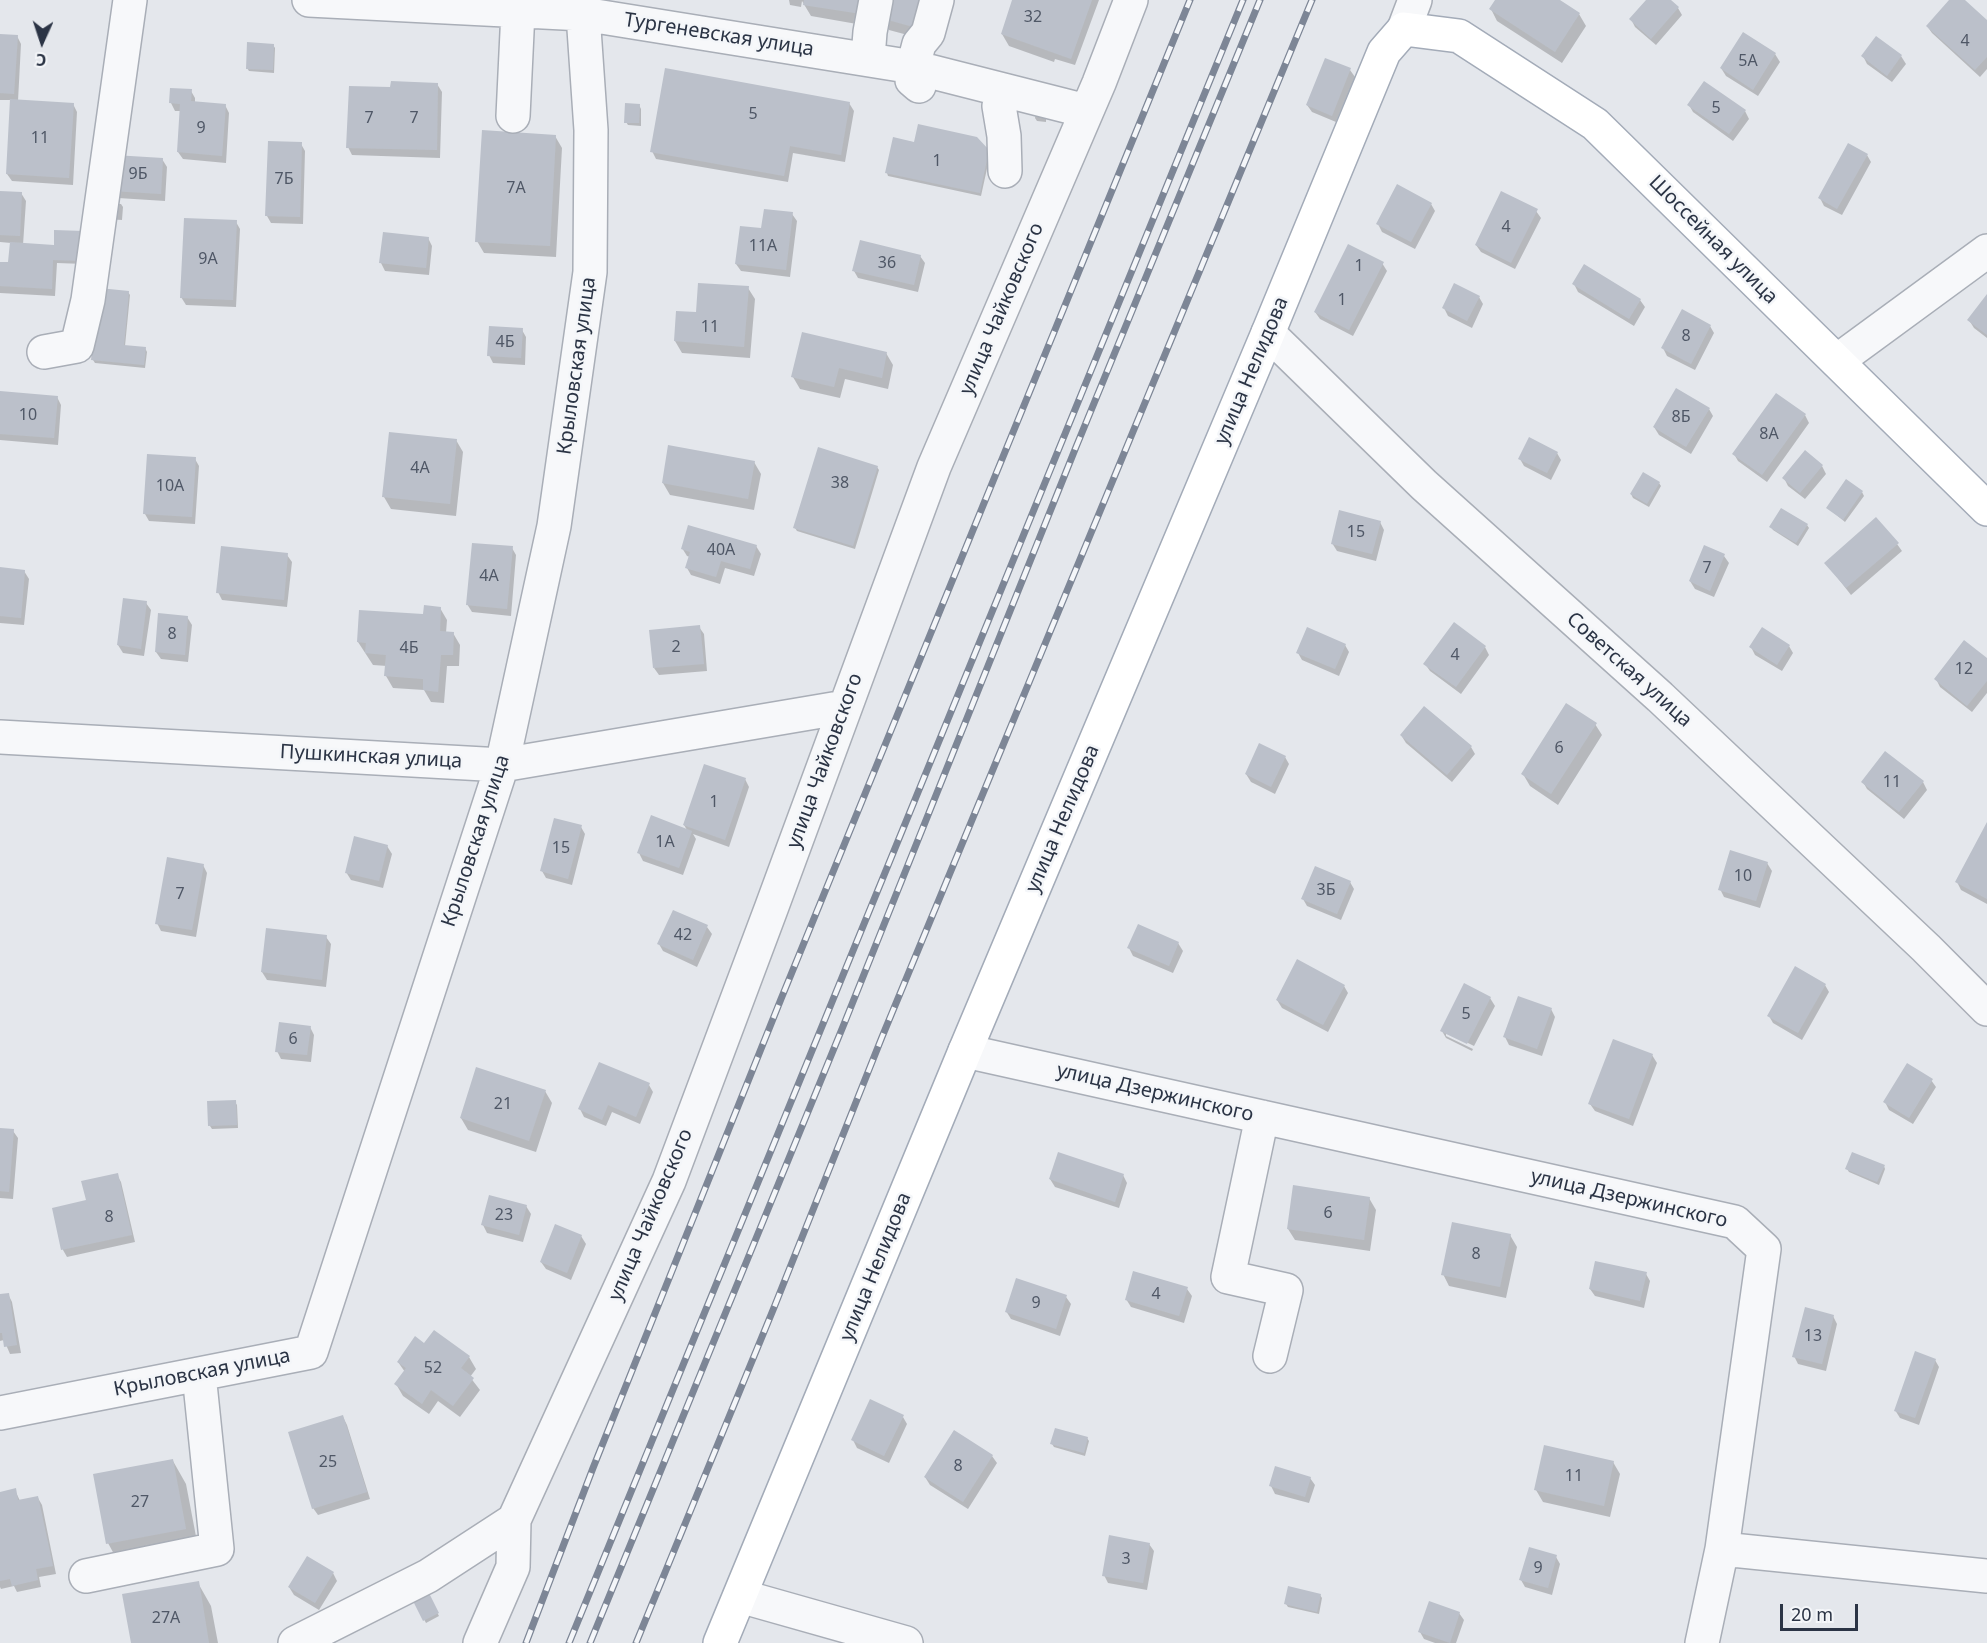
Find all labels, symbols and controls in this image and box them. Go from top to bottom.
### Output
house number: 32 [1024,7,1042,27]
street label: Тургеневская улица [622,8,816,62]
north arrow [12,12,72,72]
house number: 4 [1960,31,1970,51]
text: С [35,49,47,71]
house number: 5А [1738,51,1758,71]
house number: 5 [1711,98,1721,118]
house number: 5 [748,104,758,124]
house number: 7 [364,108,374,128]
house number: 7 [409,108,419,128]
house number: 9 [196,118,206,138]
house number: 11 [31,128,49,148]
house number: 1 [932,151,942,171]
house number: 9Б [129,164,147,184]
house number: 7Б [275,169,293,189]
street label: Шоссейная улица [1644,171,1782,309]
house number: 7А [506,178,526,198]
house number: 4 [1501,217,1511,237]
street label: улица Чайковского [955,219,1049,399]
house number: 11А [749,236,777,256]
house number: 9А [198,249,218,269]
house number: 36 [878,253,896,273]
house number: 1 [1354,256,1364,276]
street label: Крыловская улица [553,276,601,456]
house number: 1 [1337,290,1347,310]
street label: улица Нелидова [1210,293,1294,449]
house number: 11 [701,317,719,337]
house number: 8 [1681,326,1691,346]
house number: 4Б [496,332,514,352]
house number: 10 [19,405,37,425]
house number: 8Б [1672,407,1690,427]
house number: 8А [1759,424,1779,444]
house number: 4А [410,458,430,478]
house number: 38 [831,473,849,493]
house number: 10А [156,476,184,496]
house number: 15 [1347,522,1365,542]
house number: 40А [707,540,735,560]
house number: 7 [1702,558,1712,578]
house number: 4А [479,566,499,586]
street label: Советская улица [1561,607,1697,733]
house number: 8 [167,624,177,644]
house number: 2 [671,637,681,657]
house number: 4Б [400,638,418,658]
house number: 4 [1450,645,1460,665]
house number: 12 [1955,659,1973,679]
street label: улица Чайковского [782,670,868,852]
house number: 6 [1554,738,1564,758]
street label: Пушкинская улица [279,740,463,774]
street label: улица Нелидова [1021,741,1105,897]
street label: Крыловская улица [437,752,515,930]
house number: 11 [1883,772,1901,792]
house number: 1 [709,792,719,812]
house number: 1А [655,832,675,852]
house number: 15 [552,838,570,858]
house number: 10 [1734,866,1752,886]
house number: 3Б [1317,880,1335,900]
house number: 7 [175,884,185,904]
house number: 42 [674,925,692,945]
house number: 5 [1461,1004,1471,1024]
house number: 6 [288,1029,298,1049]
street label: улица Дзержинского [1054,1059,1256,1127]
house number: 21 [494,1094,512,1114]
street label: улица Чайковского [604,1125,698,1305]
street label: улица Дзержинского [1528,1165,1730,1233]
street label: улица Нелидова [835,1189,917,1345]
house number: 6 [1323,1203,1333,1223]
house number: 23 [495,1205,513,1225]
house number: 8 [104,1207,114,1227]
house number: 8 [1471,1244,1481,1264]
house number: 4 [1151,1284,1161,1304]
house number: 9 [1031,1293,1041,1313]
house number: 13 [1804,1326,1822,1346]
street label: Крыловская улица [112,1344,292,1402]
house number: 52 [424,1358,442,1378]
house number: 25 [319,1452,337,1472]
house number: 8 [953,1456,963,1476]
house number: 11 [1565,1466,1583,1486]
house number: 27 [131,1492,149,1512]
house number: 3 [1121,1549,1131,1569]
house number: 9 [1533,1558,1543,1578]
scale bar [1783,1592,1861,1630]
text: 20 m [1791,1602,1833,1626]
house number: 27А [152,1608,180,1628]

